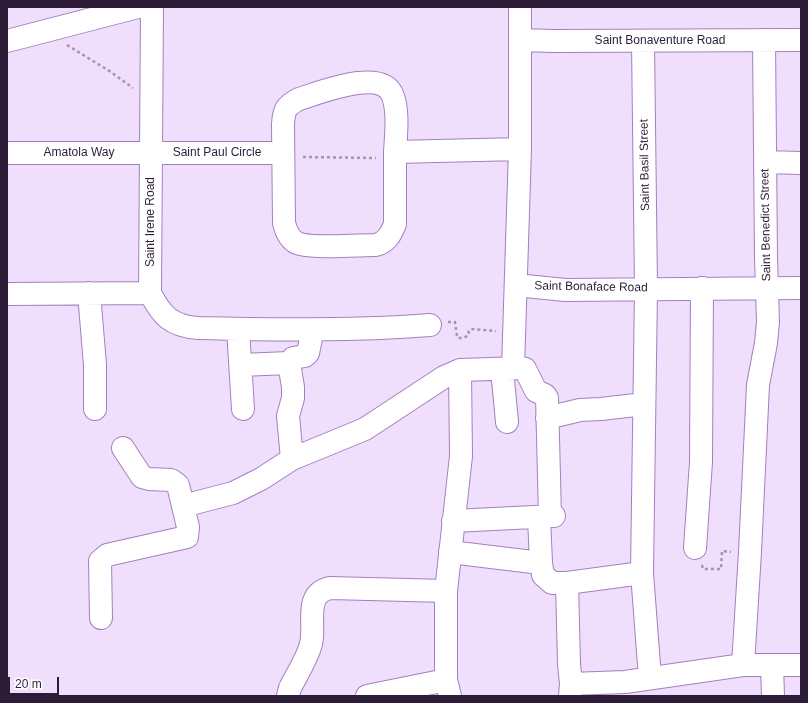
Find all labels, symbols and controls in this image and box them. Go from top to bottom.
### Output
street label: Saint Bonaventure Road [595,34,725,48]
street label: Saint Basil Street [637,119,653,211]
street label: Amatola Way [44,146,114,160]
street label: Saint Paul Circle [173,146,261,160]
street label: Saint Benedict Street [758,169,774,281]
street label: Saint Irene Road [144,177,158,267]
street label: Saint Bonaface Road [534,279,648,295]
scale bar [10,669,61,695]
text: 20 m [15,677,42,691]

